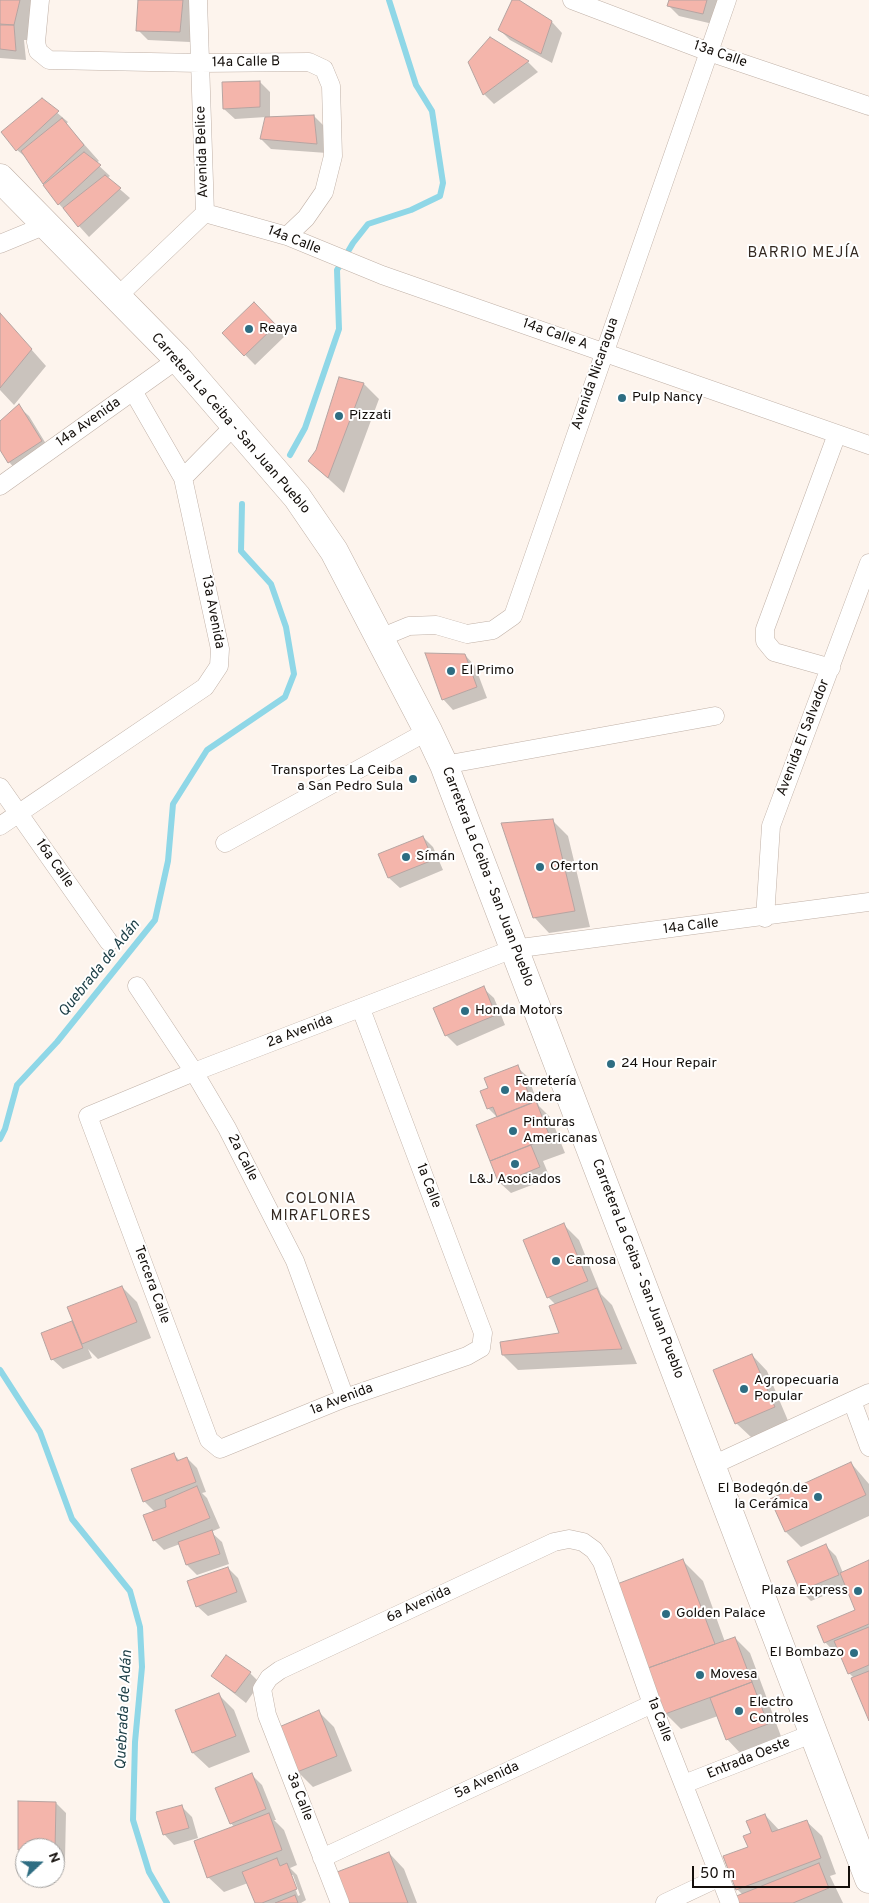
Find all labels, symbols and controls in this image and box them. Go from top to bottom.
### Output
street label: 13a Calle [691,38,749,72]
street label: 14a Calle B [212,54,280,72]
street label: Avenida Belice [193,106,213,198]
street label: 14a Calle [265,223,323,259]
district label: BARRIO MEJÍA [746,245,862,263]
street label: 14a Calle A [520,316,590,354]
street label: Avenida Nicaragua [569,316,623,432]
place label: Reaya [259,321,297,337]
marker: Reaya [243,323,255,335]
street label: Carretera La Ceiba - San Juan Pueblo [147,330,313,518]
place label: Pulp Nancy [632,390,703,406]
marker: Pulp Nancy [616,392,628,404]
street label: 14a Avenida [54,395,124,451]
place label: Pizzati [349,408,391,424]
marker: Pizzati [333,410,345,422]
street label: 13a Avenida [197,574,227,650]
place label: El Primo [461,663,514,679]
marker: El Primo [445,665,457,677]
street label: Avenida El Salvador [774,677,834,799]
place label: Transportes La Ceiba a San Pedro Sula [271,763,403,796]
street label: Carretera La Ceiba - San Juan Pueblo [437,765,537,989]
marker: Transportes La Ceiba a San Pedro Sula [407,773,419,785]
street label: 16a Calle [31,836,77,892]
place label: Símán [416,849,455,865]
marker: Símán [400,851,412,863]
place label: Oferton [550,859,599,875]
marker: Oferton [534,861,546,873]
street label: 14a Calle [662,915,720,939]
water label: Quebrada de Adán [55,917,145,1021]
place label: Honda Motors [475,1003,563,1019]
marker: Honda Motors [459,1005,471,1017]
street label: 2a Avenida [265,1012,335,1052]
place label: 24 Hour Repair [621,1056,717,1072]
marker: 24 Hour Repair [605,1058,617,1070]
place label: Ferretería Madera [515,1074,576,1106]
marker: Ferretería Madera [499,1084,511,1096]
place label: Pinturas Americanas [523,1115,597,1148]
marker: Pinturas Americanas [507,1125,519,1137]
street label: 2a Calle [223,1132,261,1184]
street label: Carretera La Ceiba - San Juan Pueblo [587,1157,687,1381]
marker: L&J Asociados [509,1158,521,1170]
street label: 1a Calle [412,1161,444,1211]
place label: L&J Asociados [469,1172,561,1188]
district label: COLONIA MIRAFLORES [269,1191,373,1226]
street label: Tercera Calle [129,1244,173,1326]
place label: Camosa [566,1253,616,1269]
marker: Camosa [550,1255,562,1267]
place label: Agropecuaria Popular [754,1373,839,1405]
street label: 1a Avenida [308,1380,376,1420]
marker: Agropecuaria Popular [738,1383,750,1395]
place label: El Bodegón de la Cerámica [717,1481,808,1514]
marker: El Bodegón de la Cerámica [812,1491,824,1503]
street label: 6a Avenida [384,1583,454,1627]
place label: Plaza Express [761,1583,848,1599]
marker: Plaza Express [852,1585,864,1597]
place label: Golden Palace [676,1606,766,1622]
marker: Golden Palace [660,1608,672,1620]
place label: El Bombazo [770,1645,844,1661]
marker: El Bombazo [848,1647,860,1659]
water label: Quebrada de Adán [113,1650,137,1770]
place label: Movesa [710,1667,757,1683]
marker: Movesa [694,1669,706,1681]
street label: 1a Calle [643,1695,675,1745]
place label: Electro Controles [749,1695,809,1728]
marker: Electro Controles [733,1705,745,1717]
street label: Entrada Oeste [705,1735,793,1783]
street label: 5a Avenida [452,1759,522,1803]
street label: 3a Calle [282,1770,316,1824]
north arrow [15,1838,65,1888]
text: N [44,1850,63,1866]
scale bar [694,1856,852,1888]
text: 50 m [700,1865,735,1884]

